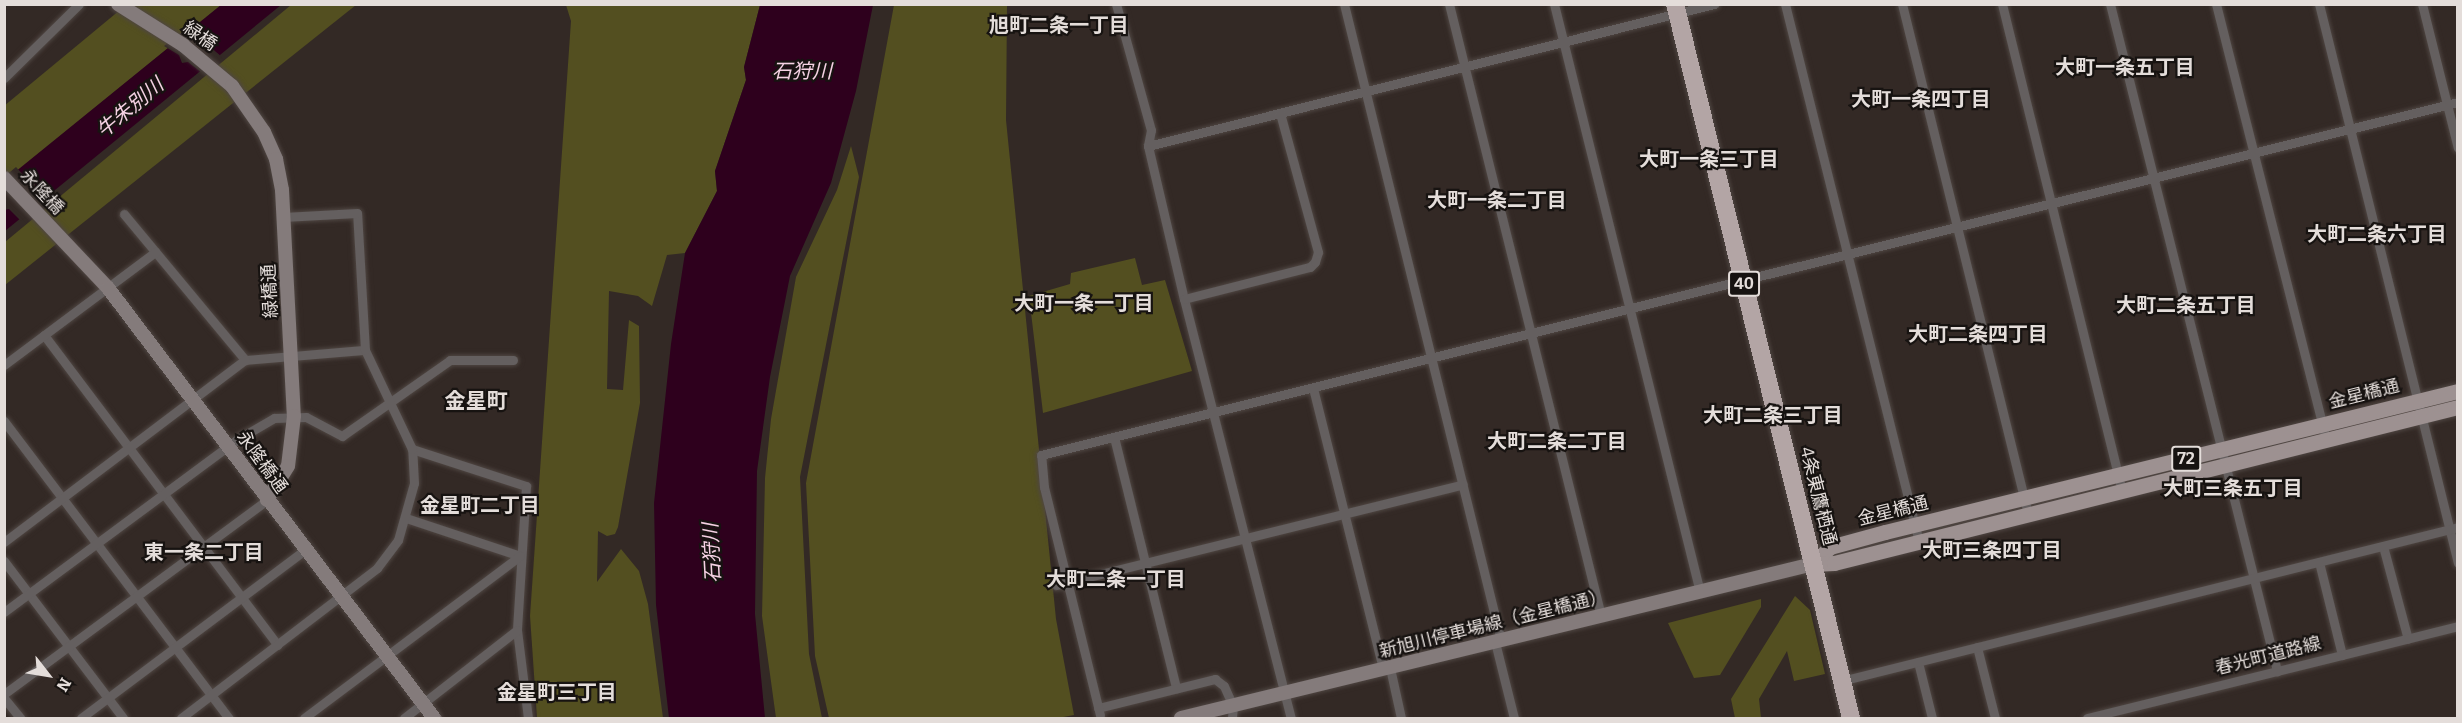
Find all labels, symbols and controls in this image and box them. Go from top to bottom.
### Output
district label: 旭町二条一丁目 [989,13,1129,37]
street label: 緑橋 [179,17,221,55]
district label: 大町一条五丁目 [2055,55,2195,79]
water label: 石狩川 [772,59,832,83]
water label: 牛朱別川 [92,73,168,143]
district label: 大町一条四丁目 [1851,87,1991,111]
district label: 大町一条三丁目 [1639,147,1779,171]
street label: 永隆橋 [16,165,68,219]
district label: 大町一条二丁目 [1427,188,1567,212]
district label: 大町二条六丁目 [2307,222,2447,246]
street label: 緑橋通 [258,263,282,319]
road number: 40 [1728,271,1760,297]
district label: 大町一条一丁目 [1014,291,1154,315]
district label: 大町二条五丁目 [2116,293,2256,317]
district label: 大町二条四丁目 [1908,322,2048,346]
street label: 金星橋通 [2326,375,2402,413]
district label: 金星町 [445,388,507,414]
district label: 大町二条三丁目 [1703,403,1843,427]
street label: 永隆橋通 [232,427,292,497]
district label: 大町二条二丁目 [1487,429,1627,453]
street label: 4条東鷹栖通 [1795,445,1841,547]
road number: 72 [2171,446,2201,472]
district label: 大町三条五丁目 [2163,476,2303,500]
street label: 金星橋通 [1855,492,1931,530]
district label: 金星町二丁目 [420,493,540,517]
water label: 石狩川 [698,522,726,584]
district label: 大町三条四丁目 [1922,538,2062,562]
district label: 東一条二丁目 [144,540,264,564]
district label: 大町二条一丁目 [1046,567,1186,591]
street label: 新旭川停車場線（金星橋通） [1377,585,1609,663]
street label: 春光町道路線 [2213,632,2323,680]
north arrow [18,645,78,705]
text: N [53,674,75,695]
district label: 金星町三丁目 [497,680,617,704]

